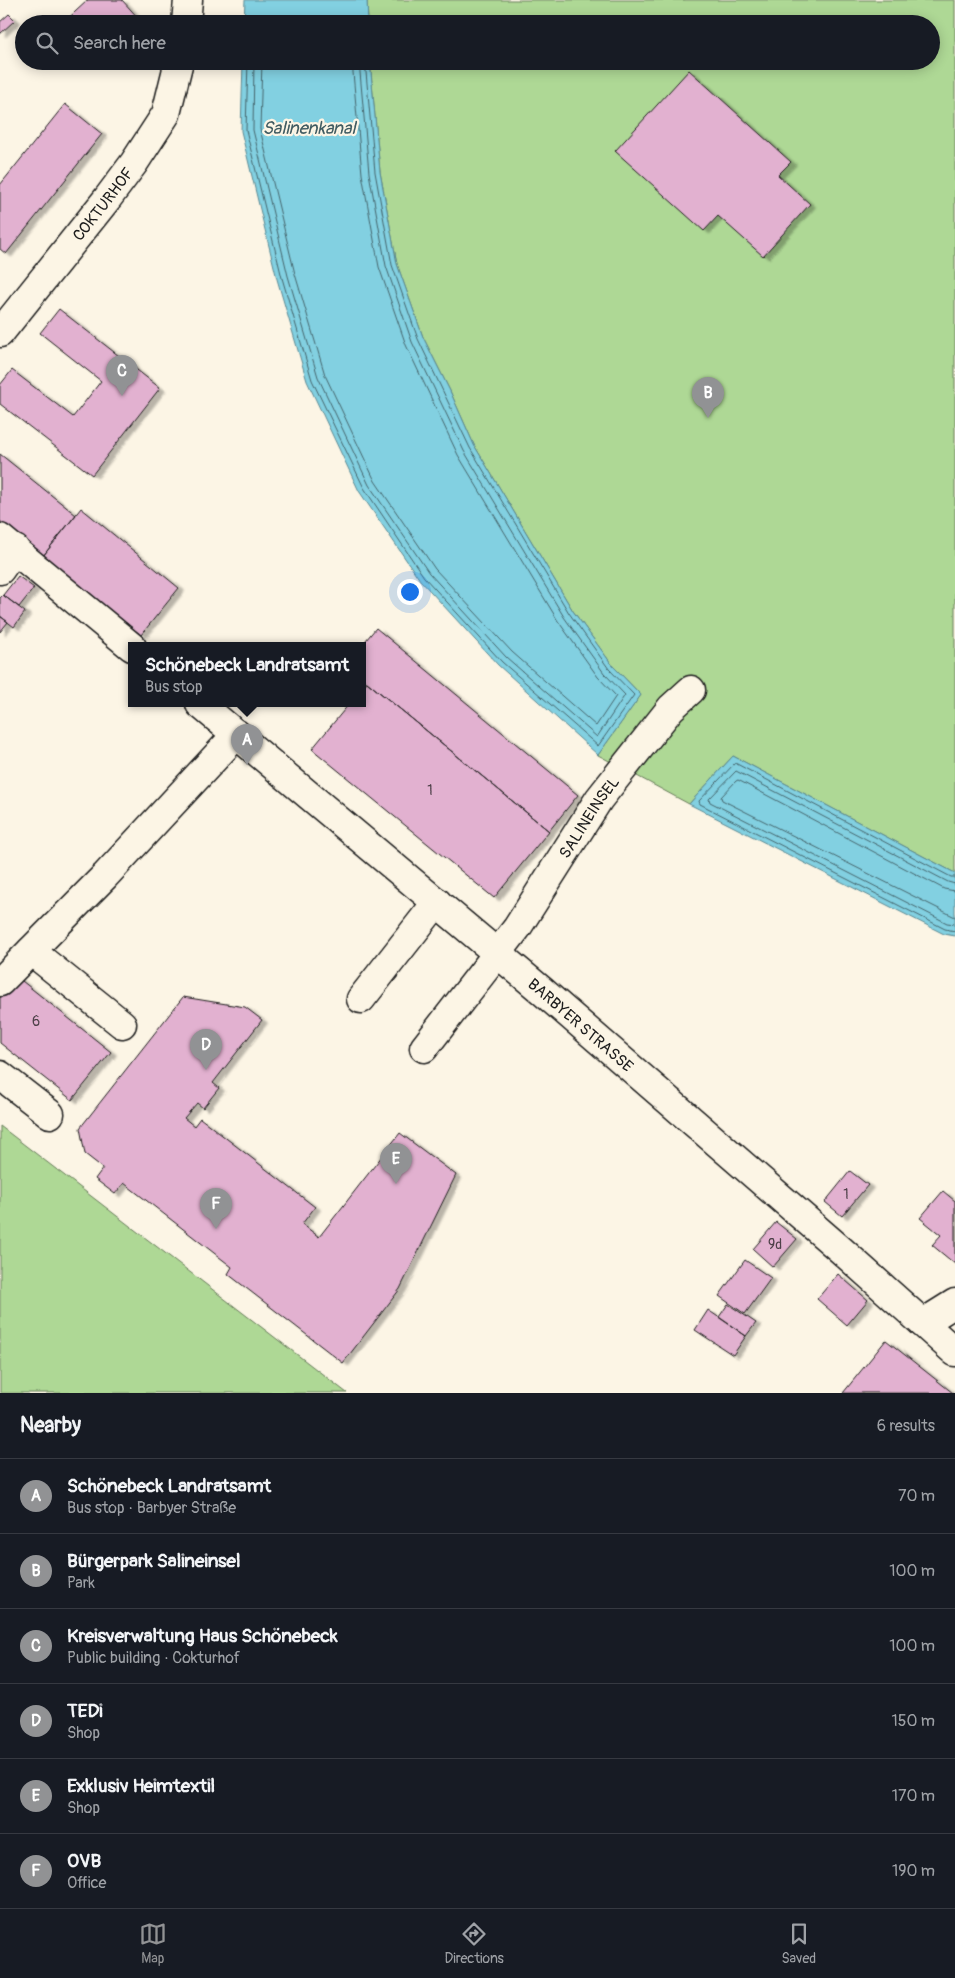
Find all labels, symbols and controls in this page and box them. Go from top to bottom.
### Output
search box [15,15,940,70]
icon: search [33,29,61,57]
text: Search here [73,31,166,55]
water label: Salinenkanal [262,117,357,140]
street label: COKTURHOF [69,163,138,245]
pin: C [106,355,138,396]
pin: B [692,377,724,418]
your location [397,579,423,605]
popup [128,642,366,707]
text: Schönebeck Landratsamt [145,653,349,677]
text: Bus stop [145,677,203,697]
pin: A [231,724,263,765]
street label: SALINEINSEL [555,773,624,862]
house number: 1 [427,782,433,799]
street label: BARBYER STRASSE [524,974,637,1077]
house number: 6 [32,1013,40,1030]
pin: D [190,1029,222,1070]
pin: E [380,1143,412,1184]
house number: 1 [843,1186,849,1203]
pin: F [200,1188,232,1229]
house number: 9d [768,1236,782,1253]
text: Nearby [20,1412,81,1439]
text: 6 results [877,1416,935,1436]
text: Schönebeck Landratsamt [67,1474,271,1498]
text: A [31,1486,41,1506]
text: 70 m [898,1486,935,1506]
text: Bus stop · Barbyer Straße [67,1498,236,1518]
text: Bürgerpark Salineinsel [67,1549,240,1573]
text: B [31,1561,41,1581]
text: 100 m [889,1561,935,1581]
text: Park [67,1573,95,1593]
text: Kreisverwaltung Haus Schönebeck [67,1624,338,1648]
text: C [31,1636,41,1656]
text: 100 m [889,1636,935,1656]
text: Public building · Cokturhof [67,1648,240,1668]
text: TEDi [67,1699,103,1723]
text: D [31,1711,41,1731]
text: 150 m [891,1711,935,1731]
text: Shop [67,1723,100,1743]
text: Exklusiv Heimtextil [67,1774,215,1798]
text: E [32,1786,40,1806]
text: 170 m [892,1786,935,1806]
text: Shop [67,1798,100,1818]
text: OVB [67,1849,101,1873]
text: F [31,1861,41,1881]
text: 190 m [892,1861,935,1881]
text: Office [67,1873,107,1893]
tab: Map [139,1920,167,1967]
tab: Directions [444,1920,504,1967]
tab: Saved [781,1920,816,1967]

